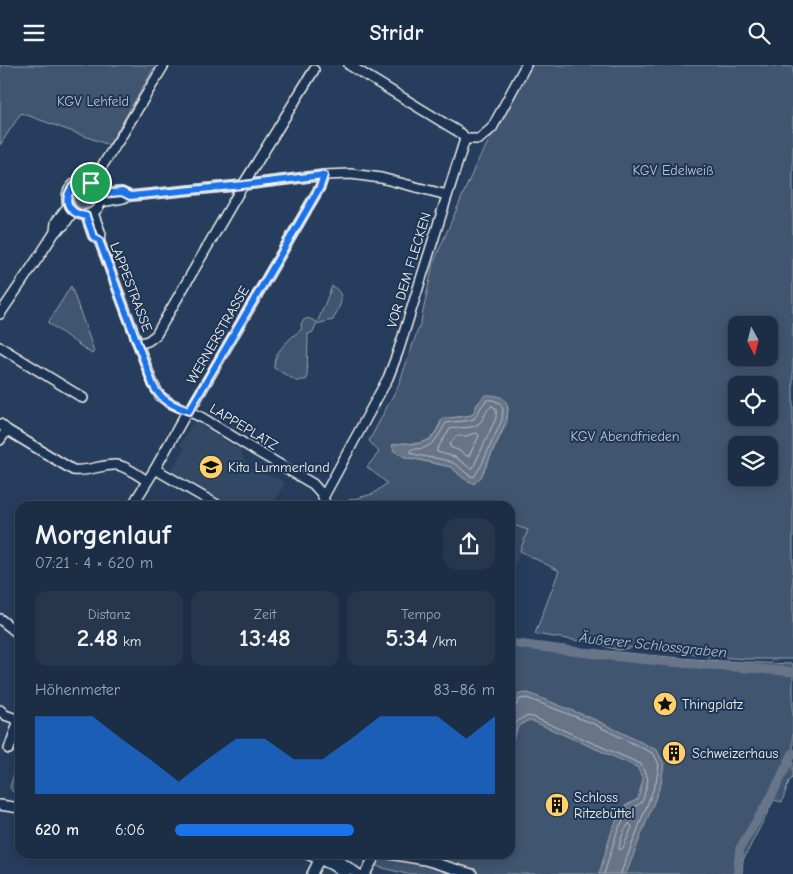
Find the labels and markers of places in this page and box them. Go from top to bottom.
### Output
pin [70,162,112,204]
school or university icon: Kita Lummerland [198,454,224,480]
place label: Kita Lummerland [228,459,330,476]
place icon: Thingplatz [652,691,678,717]
place label: Thingplatz [682,696,743,713]
building icon: Schweizerhaus [661,740,687,766]
place label: Schweizerhaus [692,745,778,762]
place label: Schloss Ritzebüttel [574,789,635,822]
building icon: Schloss Ritzebüttel [544,792,570,818]

